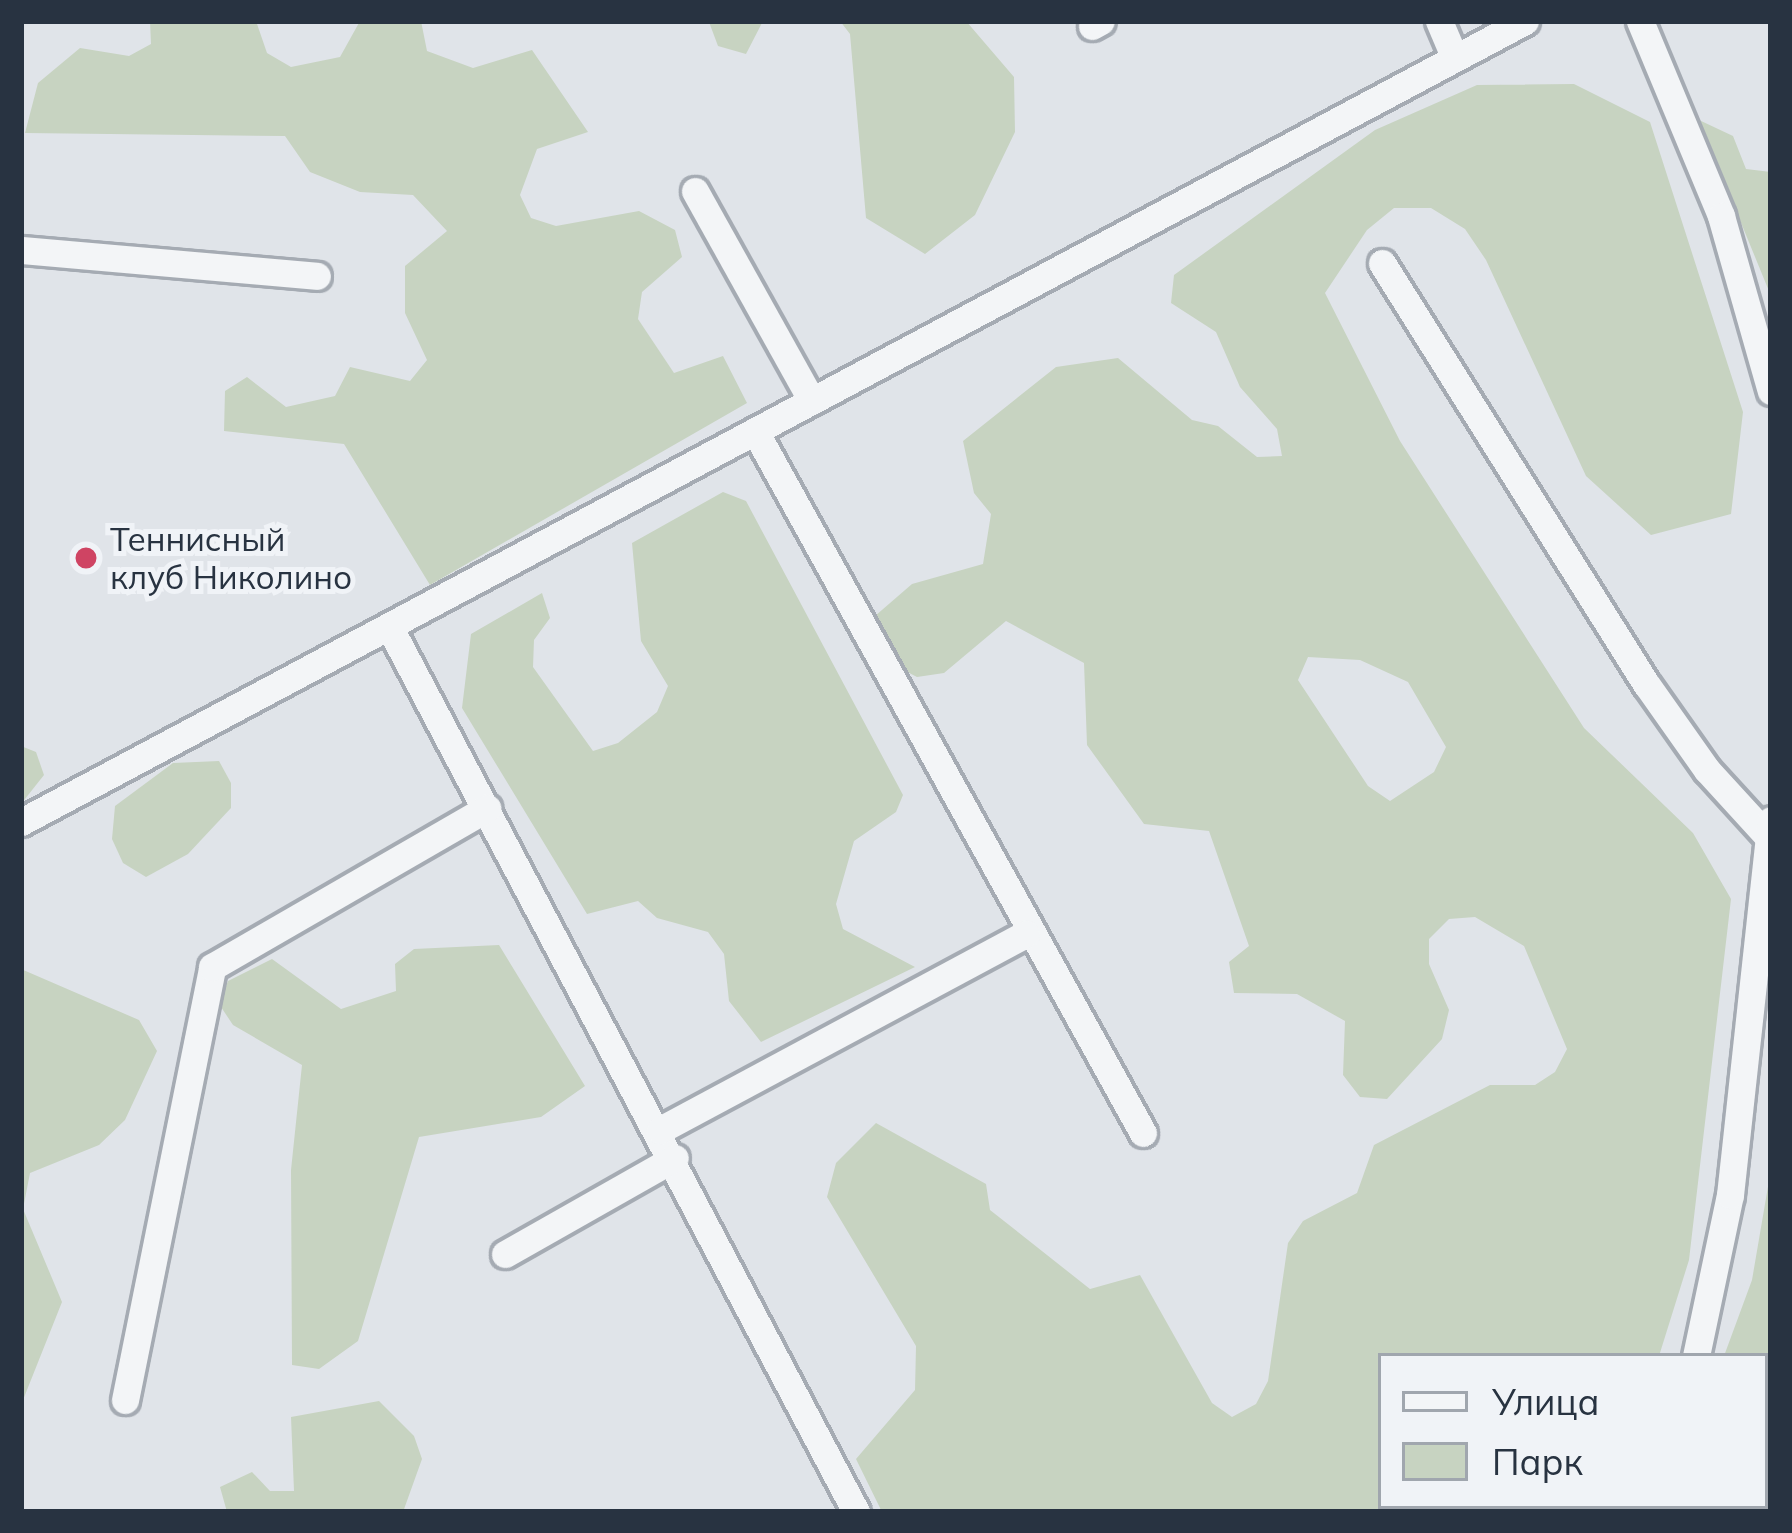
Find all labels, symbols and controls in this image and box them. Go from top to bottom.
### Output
place label: Теннисный клуб Николино [110,519,352,597]
marker: Теннисный клуб Николино [73,545,99,571]
legend [1378,1353,1768,1509]
text: Улица [1492,1379,1600,1424]
text: Парк [1492,1439,1583,1484]

